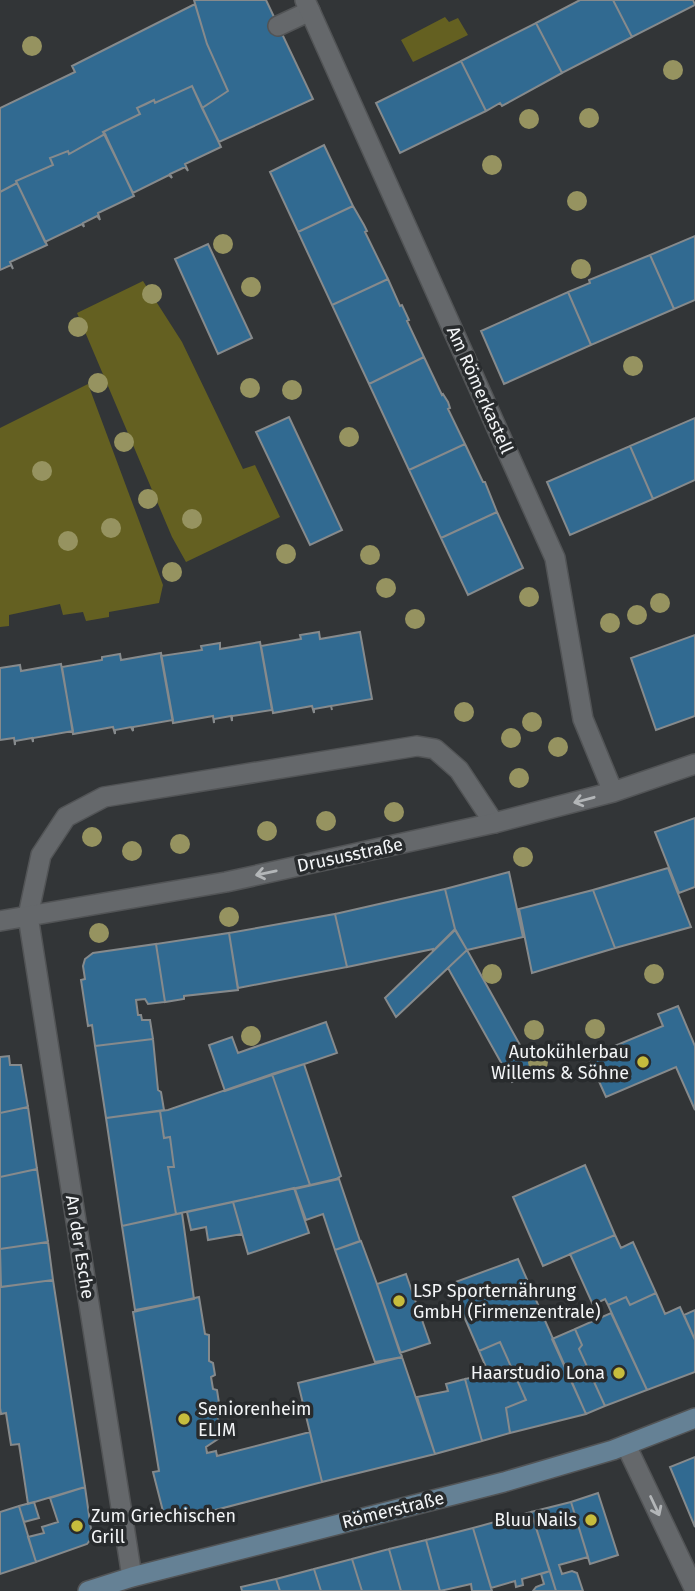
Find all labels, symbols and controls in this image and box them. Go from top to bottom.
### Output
street label: Am Römerkastell [442,323,518,457]
one-way arrow [573,795,595,808]
street label: Drususstraße [295,833,405,877]
one-way arrow [255,867,278,881]
place label: Autokühlerbau Willems & Söhne [491,1041,629,1084]
marker: Autokühlerbau Willems & Söhne [635,1054,651,1070]
street label: An der Esche [61,1194,99,1300]
place label: LSP Sporternährung GmbH (Firmenzentrale) [413,1280,601,1323]
marker: LSP Sporternährung GmbH (Firmenzentrale) [391,1293,407,1309]
place label: Haarstudio Lona [471,1362,605,1384]
marker: Haarstudio Lona [611,1365,627,1381]
place label: Seniorenheim ELIM [198,1398,311,1441]
marker: Seniorenheim ELIM [176,1411,192,1427]
street label: Römerstraße [340,1487,446,1533]
one-way arrow [649,1495,662,1516]
place label: Zum Griechischen Grill [91,1505,236,1548]
place label: Bluu Nails [494,1509,577,1531]
marker: Bluu Nails [583,1512,599,1528]
marker: Zum Griechischen Grill [69,1518,85,1534]

